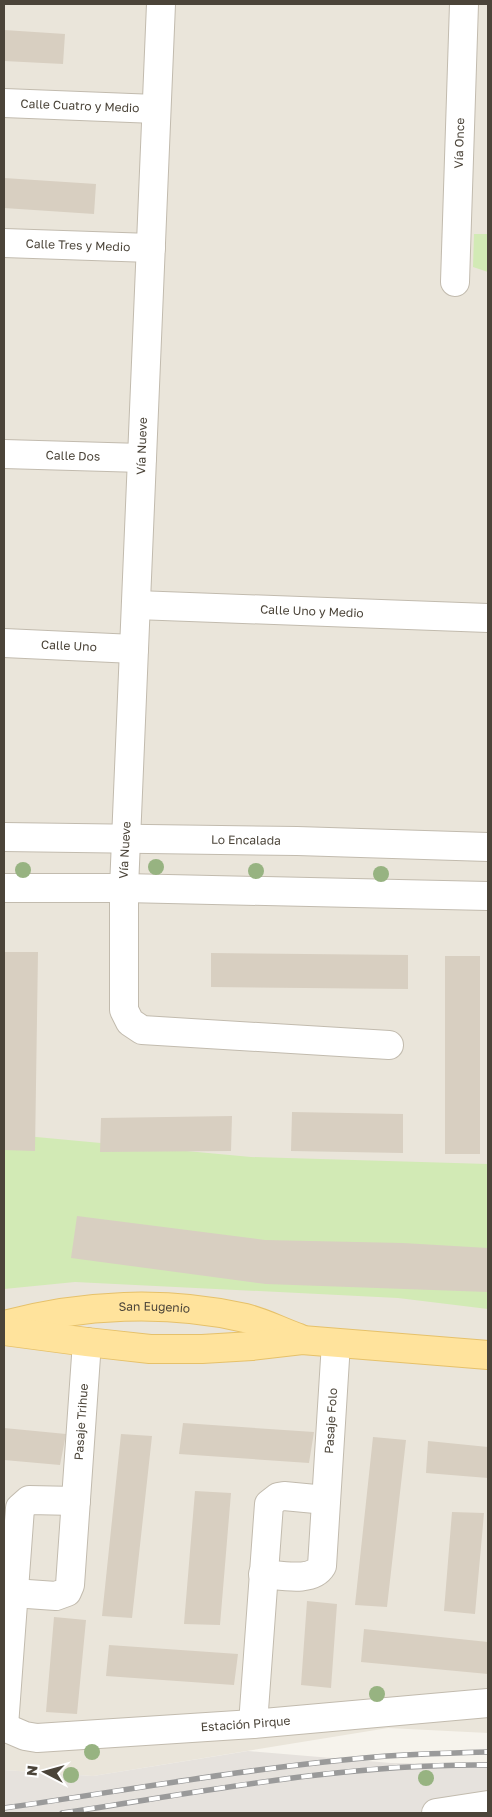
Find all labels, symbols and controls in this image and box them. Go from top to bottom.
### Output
street label: Calle Cuatro y Medio [20,96,140,115]
street label: Vía Once [451,117,467,169]
street label: Calle Tres y Medio [25,236,131,254]
street label: Vía Nueve [133,417,150,475]
street label: Calle Dos [46,447,100,464]
street label: Calle Uno y Medio [260,602,364,620]
street label: Calle Uno [41,637,97,654]
street label: Vía Nueve [116,821,133,879]
street label: Lo Encalada [211,832,281,848]
street label: San Eugenio [118,1299,191,1316]
street label: Pasaje Trihue [71,1383,91,1461]
street label: Pasaje Folo [321,1387,340,1454]
street label: Estación Pirque [200,1713,291,1734]
north arrow [20,1747,70,1797]
text: N [23,1764,41,1777]

